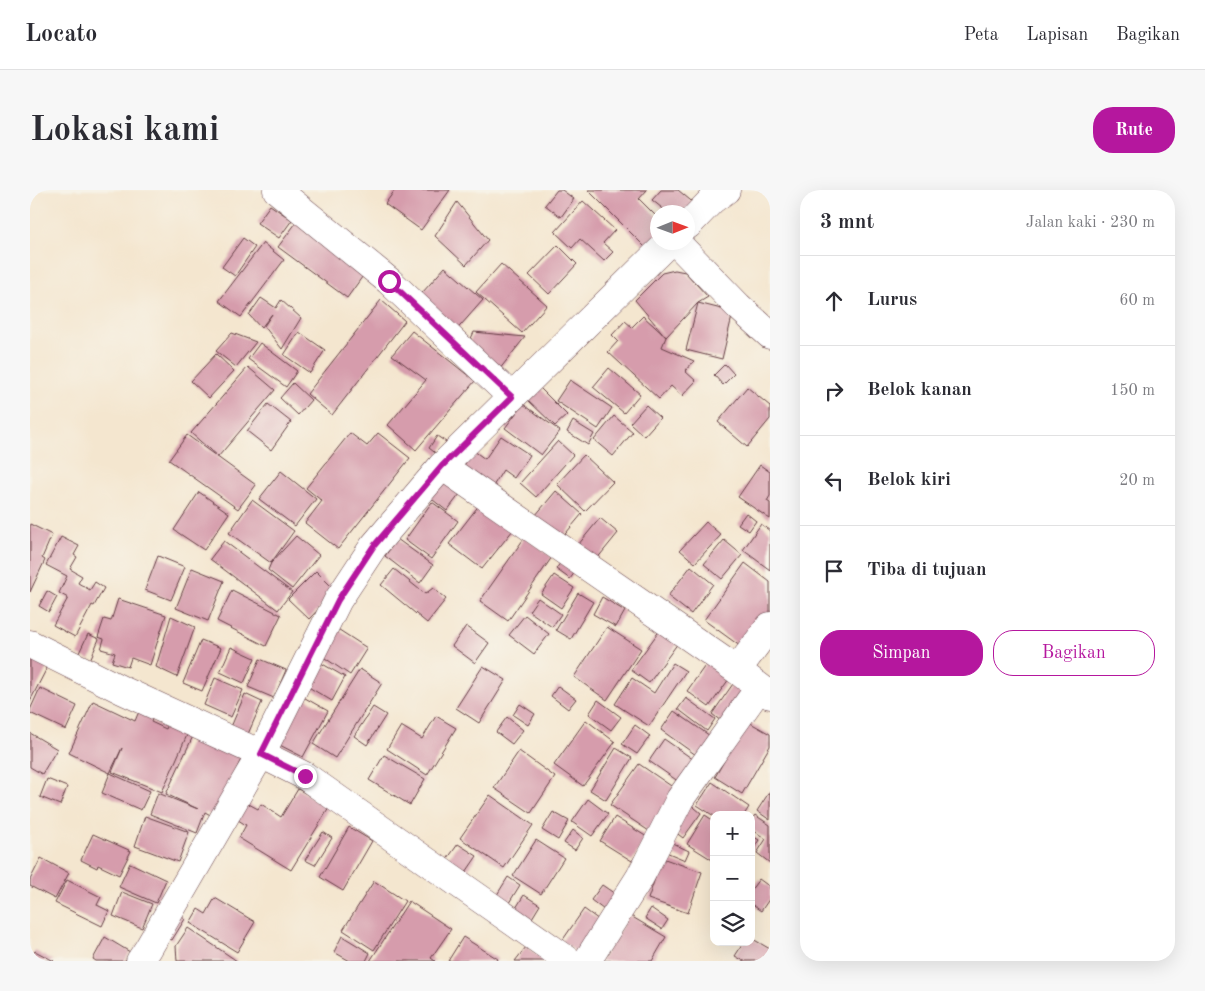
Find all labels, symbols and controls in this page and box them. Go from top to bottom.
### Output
text: Locato [25,23,97,47]
text: Peta [964,26,999,44]
text: Lapisan [1027,26,1088,44]
text: Bagikan [1116,26,1180,44]
button: Rute [1093,107,1175,153]
text: Lokasi kami [30,113,219,148]
north arrow [650,205,695,250]
text: 3 mnt [820,212,874,233]
text: Jalan kaki · 230 m [1026,215,1155,231]
route start [378,270,401,293]
icon: ahead [820,287,848,315]
text: Lurus [867,291,917,310]
text: 60 m [1119,293,1155,309]
icon: right [820,377,848,405]
text: Belok kanan [867,381,972,400]
text: 150 m [1110,383,1155,399]
icon: left [820,467,848,495]
text: Belok kiri [867,471,951,490]
text: 20 m [1119,473,1155,489]
icon: arrive [820,557,848,585]
text: Tiba di tujuan [867,561,987,580]
button: Simpan [820,630,983,676]
button: Bagikan [993,630,1155,676]
route end [294,765,317,788]
map controls [710,811,755,946]
button: + [710,811,755,856]
button: − [710,856,755,901]
button: layers [710,901,755,946]

